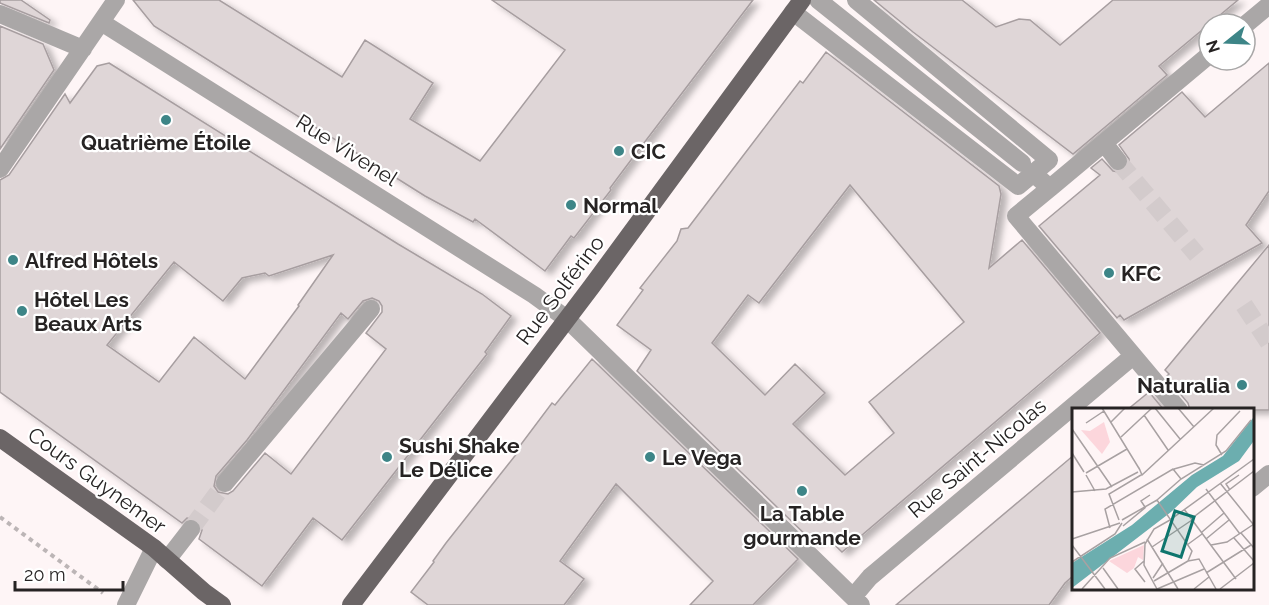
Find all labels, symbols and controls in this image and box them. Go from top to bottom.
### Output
north arrow [1197,12,1257,72]
text: N [1202,38,1224,55]
street label: Rue Vivenel [292,109,403,191]
marker: Quatrième Étoile [159,113,173,127]
place label: Quatrième Étoile [81,130,251,155]
place label: CIC [631,139,666,164]
marker: CIC [612,144,626,158]
place label: Normal [583,193,658,218]
marker: Normal [564,198,578,212]
street label: Rue Solférino [511,230,609,350]
place label: Alfred Hôtels [25,248,158,273]
marker: Alfred Hôtels [6,253,20,267]
place label: KFC [1121,261,1161,286]
marker: KFC [1102,266,1116,280]
place label: Hôtel Les Beaux Arts [34,287,142,336]
marker: Hôtel Les Beaux Arts [15,304,29,318]
place label: Naturalia [1137,373,1230,398]
marker: Naturalia [1235,378,1249,392]
street label: Rue Saint-Nicolas [903,393,1051,523]
inset map [1072,408,1254,590]
street label: Cours Guynemer [23,421,171,539]
place label: Sushi Shake Le Délice [399,433,520,482]
place label: Le Vega [662,445,742,470]
marker: Sushi Shake Le Délice [380,450,394,464]
marker: Le Vega [643,450,657,464]
marker: La Table gourmande [795,484,809,498]
place label: La Table gourmande [743,501,861,550]
scale bar [15,554,123,592]
text: 20 m [24,564,66,585]

